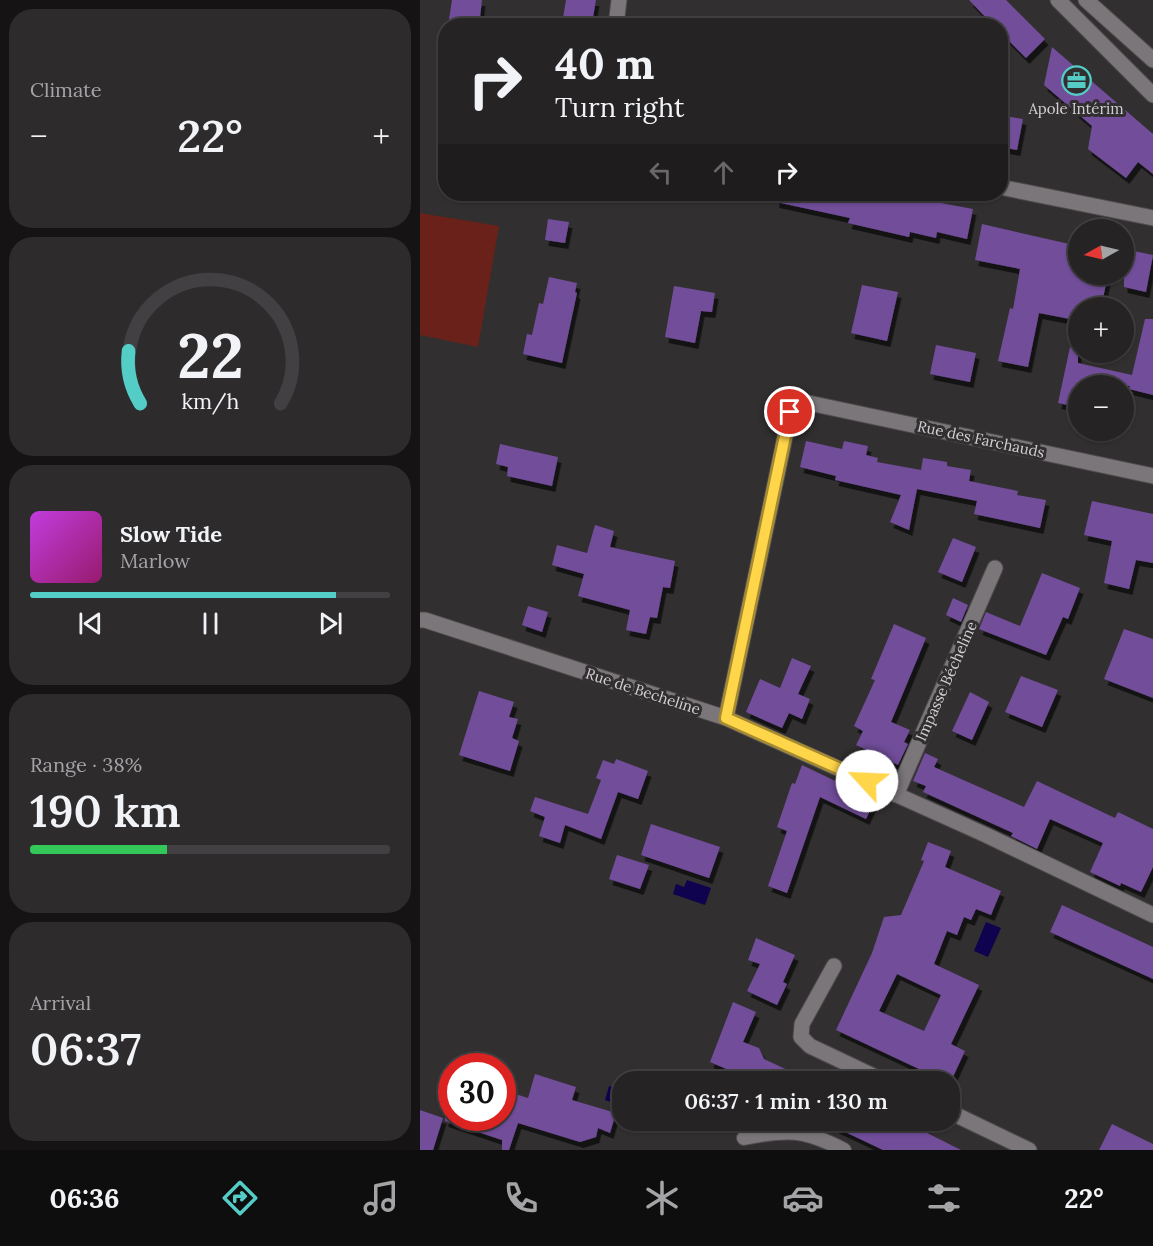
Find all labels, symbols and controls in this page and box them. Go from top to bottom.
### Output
text: 40 m [555,37,654,91]
icon: right [456,42,534,120]
office icon: Apole Intérim [1060,65,1092,97]
text: Climate [30,77,102,102]
text: Turn right [555,90,684,124]
place label: Apole Intérim [1027,99,1124,118]
text: 22° [177,107,243,164]
text: − [30,115,48,157]
text: + [373,115,390,157]
icon: left [644,156,677,189]
icon: ahead [707,156,740,189]
icon: right [770,156,803,189]
north arrow [1068,219,1134,285]
map controls [1068,219,1134,441]
button: + [1068,297,1134,363]
text: 22 [177,315,243,395]
button: − [1068,375,1134,441]
pin [764,386,815,437]
text: km/h [181,387,239,415]
icon: arrive [773,395,806,428]
street label: Rue des Farchauds [916,416,1046,462]
text: Slow Tide [120,520,222,548]
text: Marlow [120,548,190,573]
icon: previous [74,607,107,640]
icon: pause [194,607,227,640]
icon: next [314,607,347,640]
street label: Impasse Bécheline [911,618,981,744]
street label: Rue de Becheline [583,663,703,719]
position arrow [835,749,899,813]
text: Range · 38% [30,752,142,777]
text: 190 km [30,782,181,839]
text: Arrival [30,990,91,1015]
text: 06:37 [30,1020,141,1077]
speed limit sign: 30 [438,1053,516,1131]
text: 06:37 · 1 min · 130 m [684,1087,888,1115]
icon: directions [219,1177,261,1219]
icon: music [360,1177,402,1219]
icon: phone [500,1177,542,1219]
icon: climate [641,1177,683,1219]
icon: car [782,1177,824,1219]
icon: filters [923,1177,965,1219]
text: 06:36 [49,1181,120,1215]
text: 22° [1064,1181,1103,1215]

